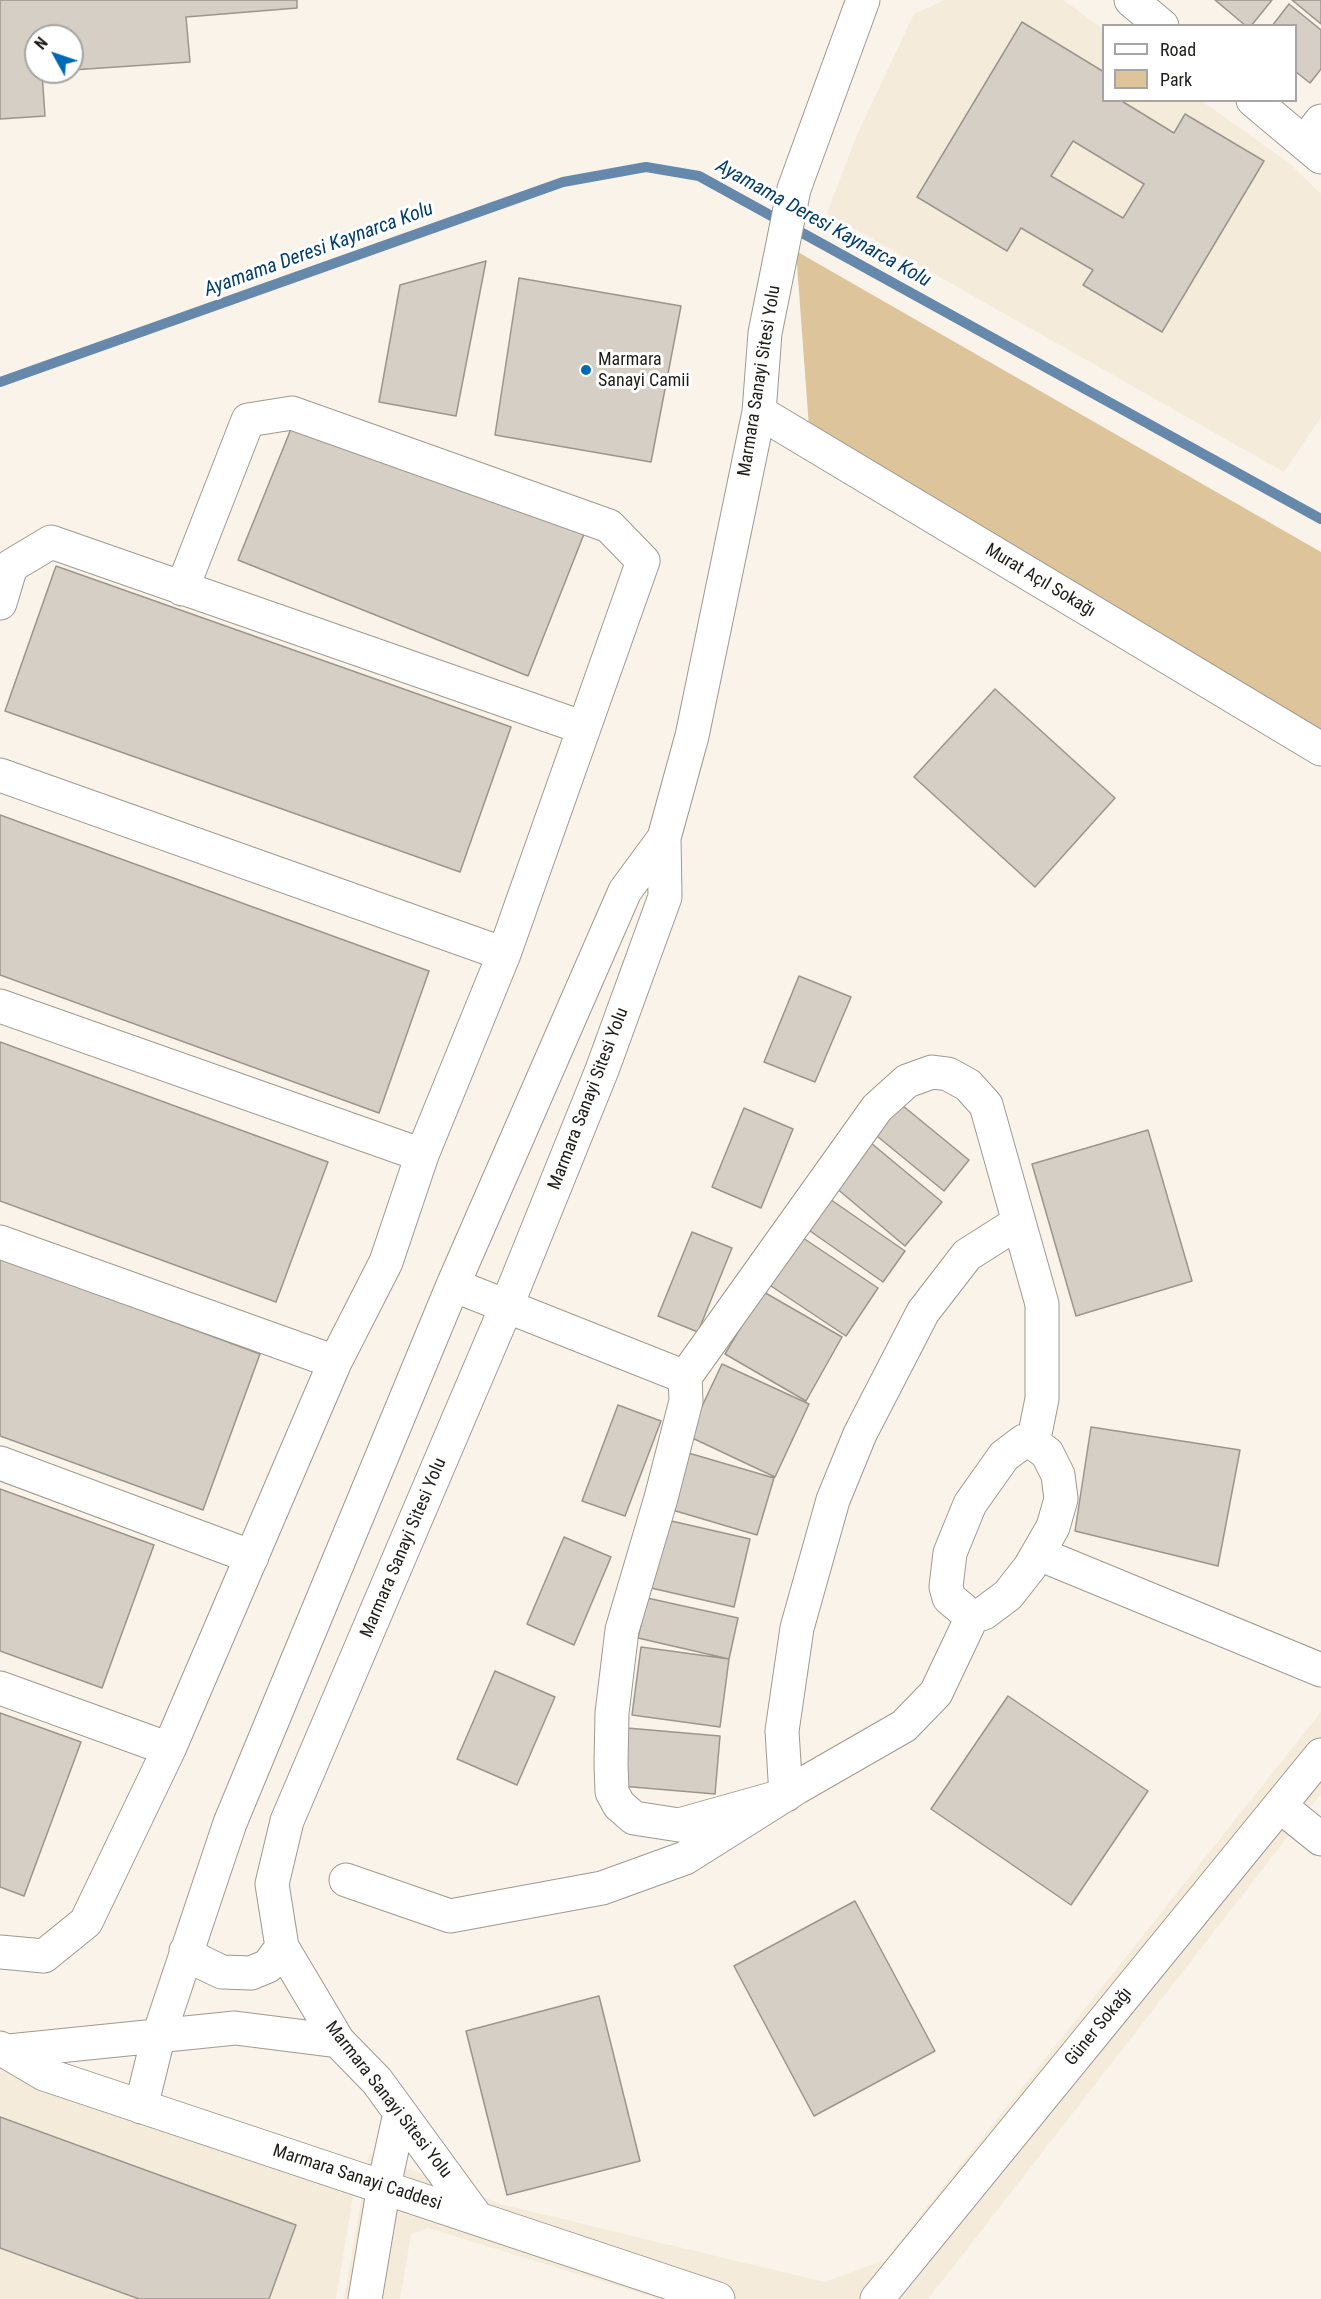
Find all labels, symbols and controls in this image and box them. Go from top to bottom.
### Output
north arrow [24,24,84,84]
legend [1102,24,1297,102]
text: N [31,34,52,53]
text: Road [1160,39,1196,60]
text: Park [1160,69,1192,90]
water label: Ayamama Deresi Kaynarca Kolu [711,155,935,293]
water label: Ayamama Deresi Kaynarca Kolu [201,197,437,303]
street label: Marmara Sanayi Sitesi Yolu [734,284,786,478]
place label: Marmara Sanayi Camii [598,349,690,392]
marker: Marmara Sanayi Camii [579,363,593,377]
street label: Murat Açıl Sokağı [981,540,1099,622]
street label: Marmara Sanayi Sitesi Yolu [544,1005,634,1193]
street label: Marmara Sanayi Sitesi Yolu [356,1455,452,1641]
street label: Güner Sokağı [1061,1984,1137,2070]
street label: Marmara Sanayi Sitesi Yolu [320,2017,456,2183]
street label: Marmara Sanayi Caddesi [270,2141,444,2215]

